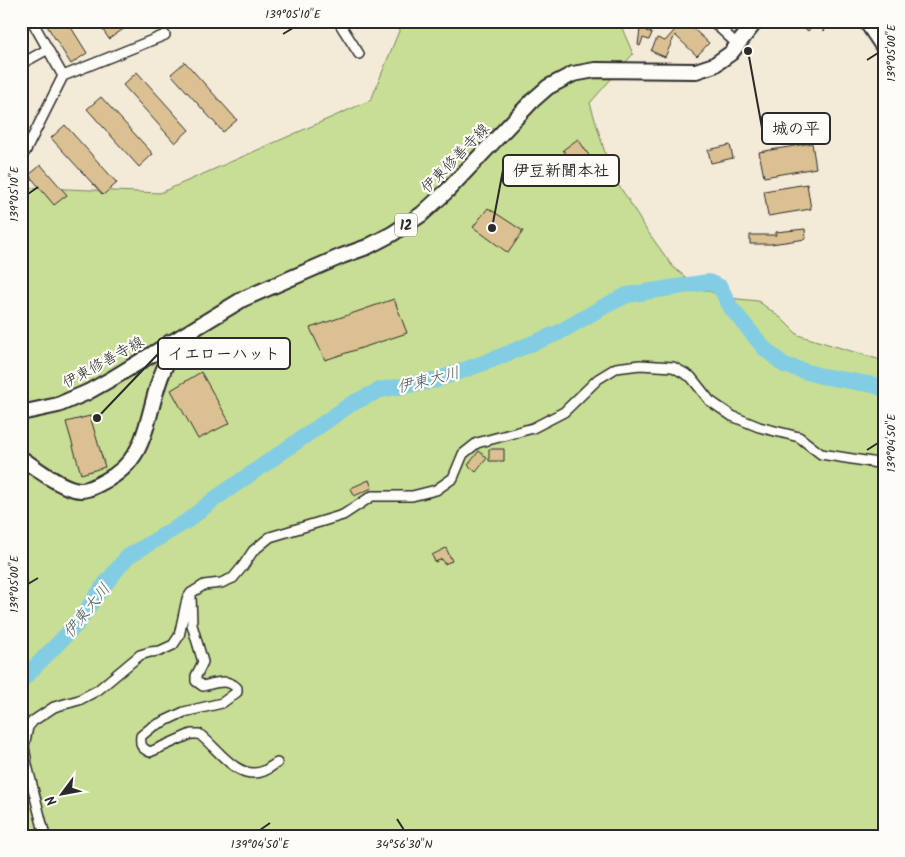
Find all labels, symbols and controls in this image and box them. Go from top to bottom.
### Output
text: 139°05'10"E [265,5,322,24]
text: 139°05'00"E [882,23,901,82]
callout: 城の平 [762,113,830,144]
text: 城の平 [772,117,820,142]
street label: 伊東修善寺線 [416,118,496,199]
callout: 伊豆新聞本社 [503,155,619,186]
text: 伊豆新聞本社 [513,159,609,184]
text: 139°05'10"E [5,165,24,222]
road number: 12 [395,214,417,236]
street label: 伊東修善寺線 [58,331,149,395]
callout: イエローハット [158,338,290,369]
text: イエローハット [168,342,280,367]
water label: 伊東大川 [394,361,462,400]
text: 139°04'50"E [882,413,901,472]
text: 139°05'00"E [5,554,24,613]
water label: 伊東大川 [57,578,117,644]
north arrow [38,770,88,820]
text: N [40,791,63,810]
text: 139°04'50"E [231,835,290,854]
text: 34°56'30"N [375,835,433,854]

